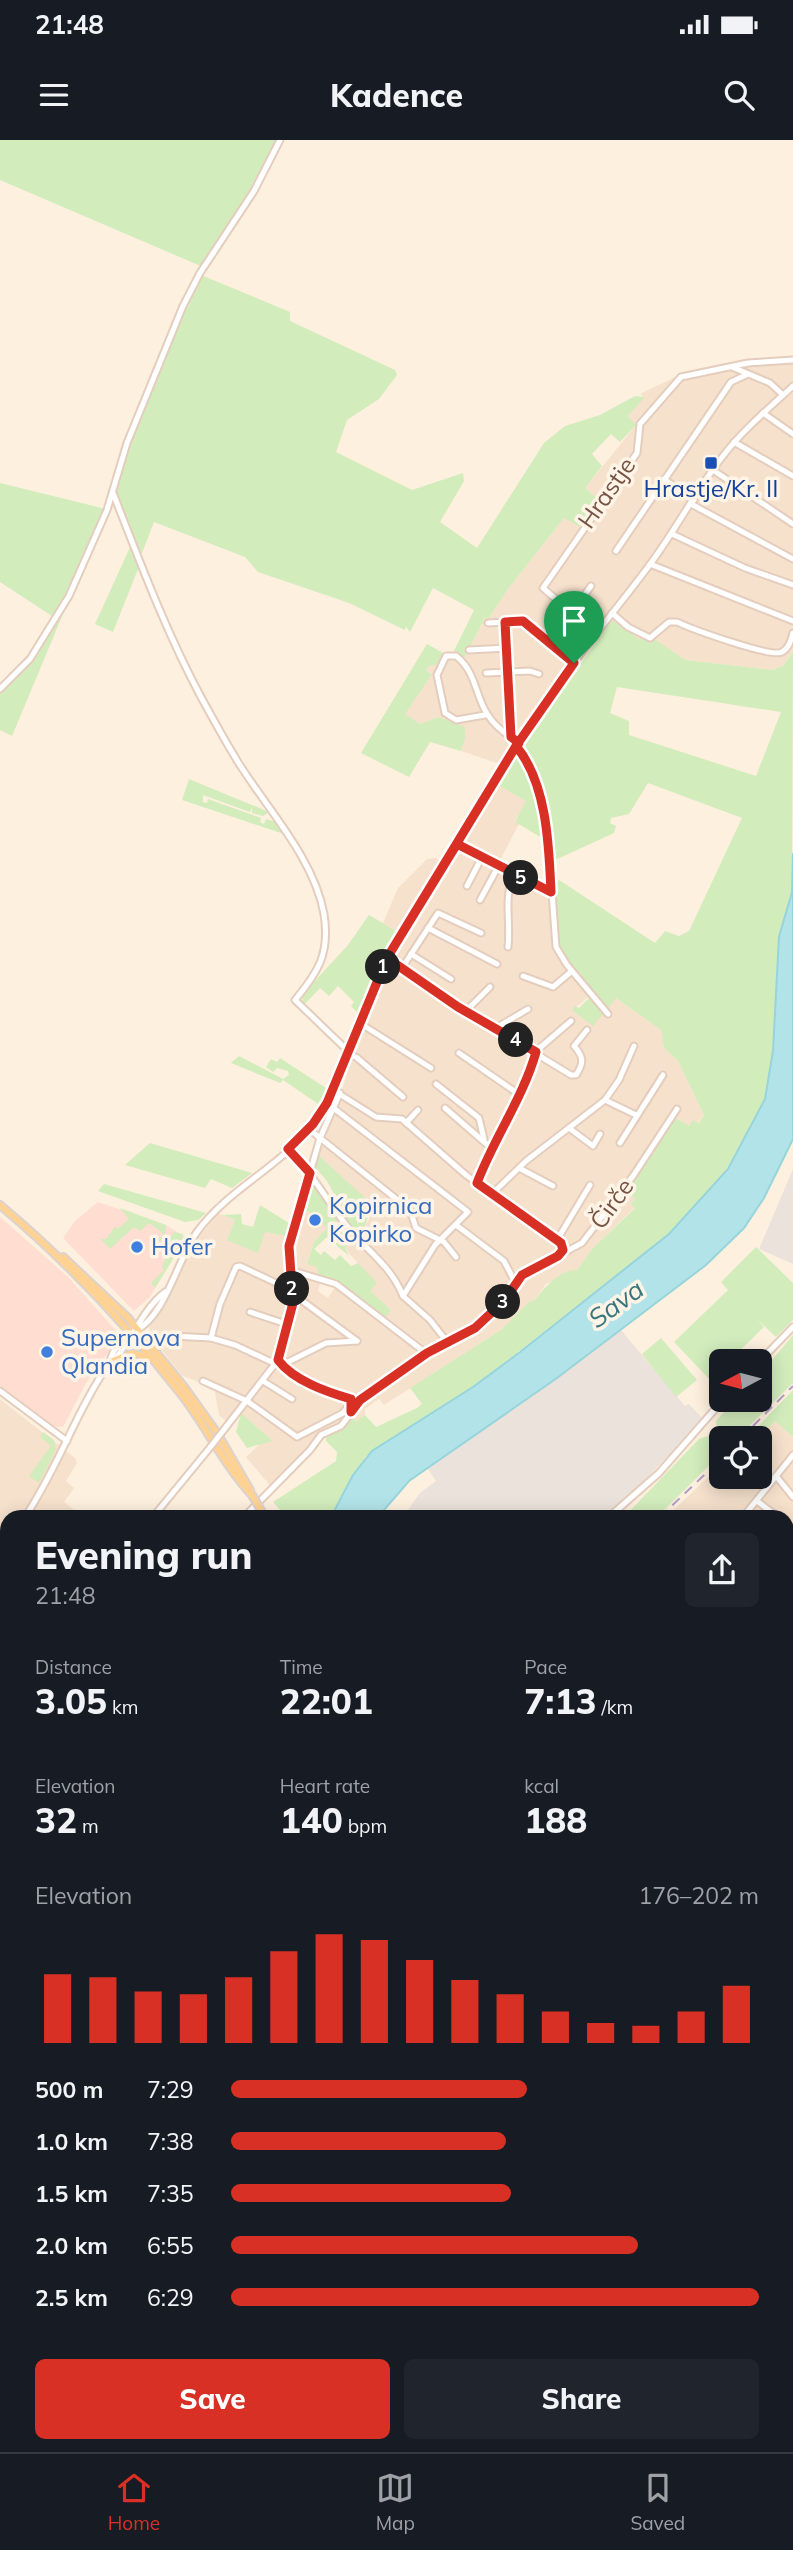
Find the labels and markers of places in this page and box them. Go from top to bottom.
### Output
marker: Hrastje/Kr. II [703,455,719,471]
place label: Hrastje/Kr. II [644,473,778,503]
pin [544,591,604,663]
pin: 5 [504,860,538,896]
pin: 1 [366,950,400,984]
pin: 4 [498,1023,534,1058]
place label: Kopirnica Kopirko [329,1190,432,1248]
marker: Kopirnica Kopirko [307,1212,323,1228]
place label: Hofer [151,1231,213,1261]
marker: Hofer [129,1239,145,1255]
pin: 2 [274,1272,310,1306]
pin: 3 [486,1284,520,1320]
place label: Supernova Qlandia [61,1322,180,1380]
marker: Supernova Qlandia [39,1344,55,1360]

